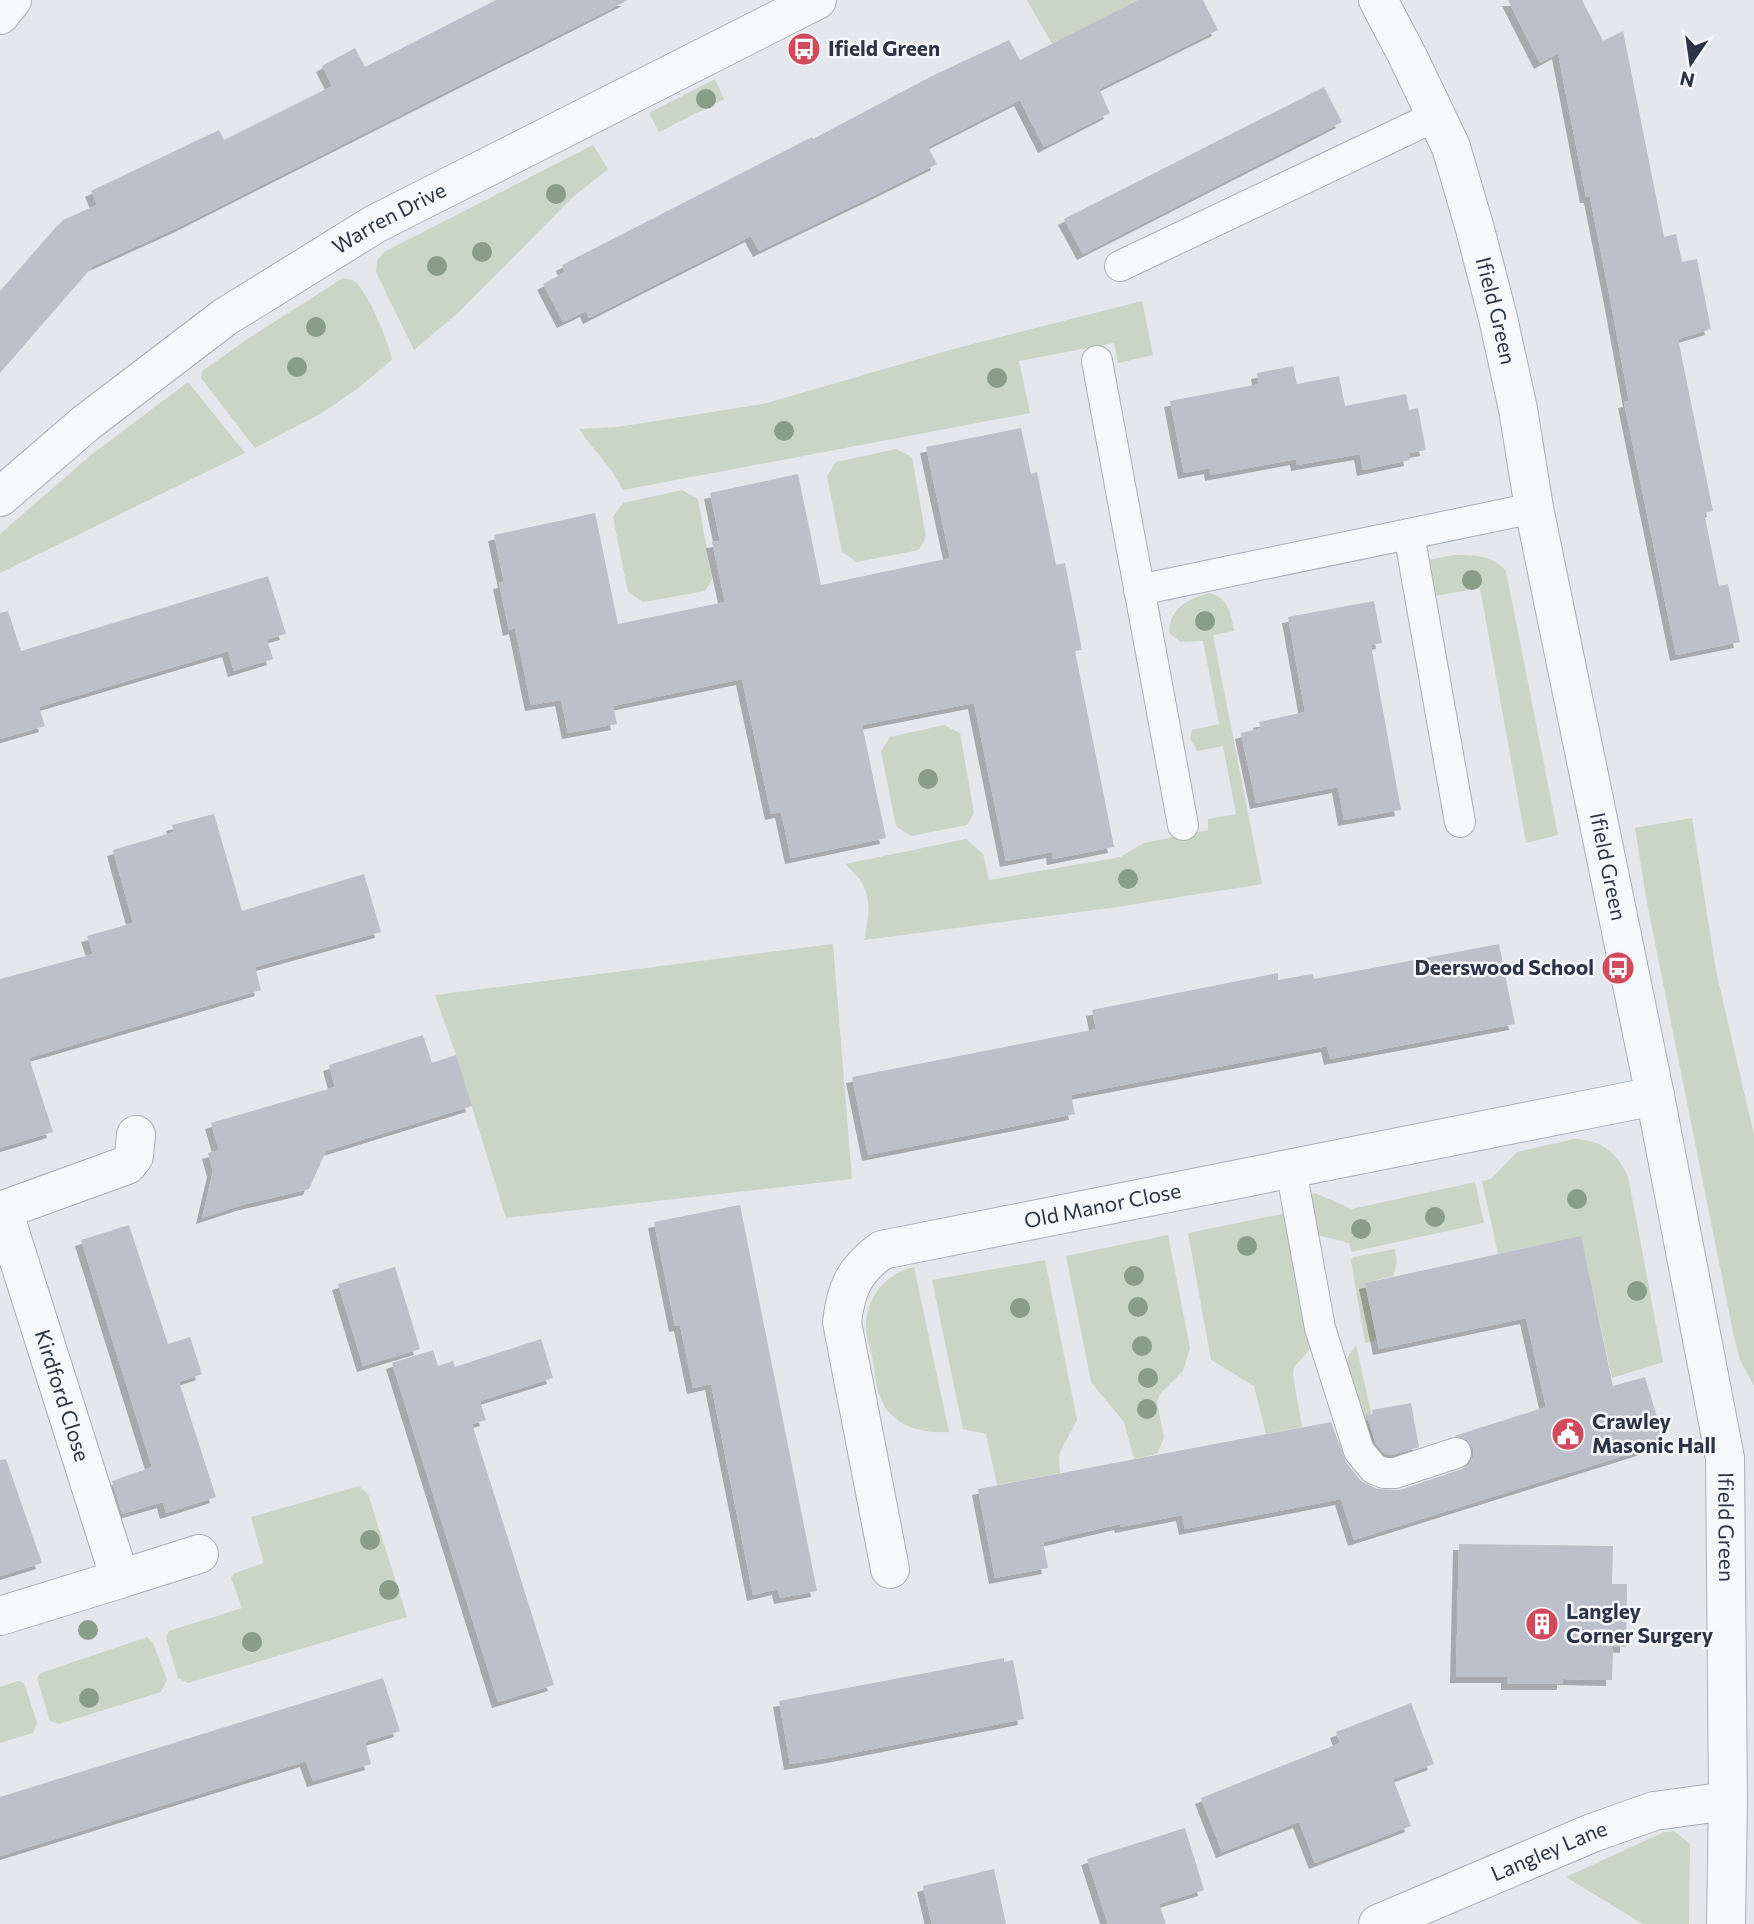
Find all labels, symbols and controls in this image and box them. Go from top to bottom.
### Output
north arrow [1656,28,1726,98]
bus stop icon: Ifield Green [785,30,823,68]
place label: Ifield Green [828,35,940,60]
text: N [1678,67,1697,93]
street label: Warren Drive [327,176,450,258]
street label: Ifield Green [1472,254,1522,367]
street label: Ifield Green [1586,810,1633,923]
bus stop icon: Deerswood School [1599,949,1637,987]
place label: Deerswood School [1414,954,1594,979]
street label: Old Manor Close [1022,1177,1183,1232]
street label: Kirdford Close [31,1326,96,1464]
place label: Crawley Masonic Hall [1592,1408,1716,1457]
public building icon: Crawley Masonic Hall [1549,1415,1587,1453]
street label: Ifield Green [1714,1472,1740,1582]
place label: Langley Corner Surgery [1566,1598,1714,1647]
building icon: Langley Corner Surgery [1523,1605,1561,1643]
street label: Langley Lane [1487,1815,1610,1886]

